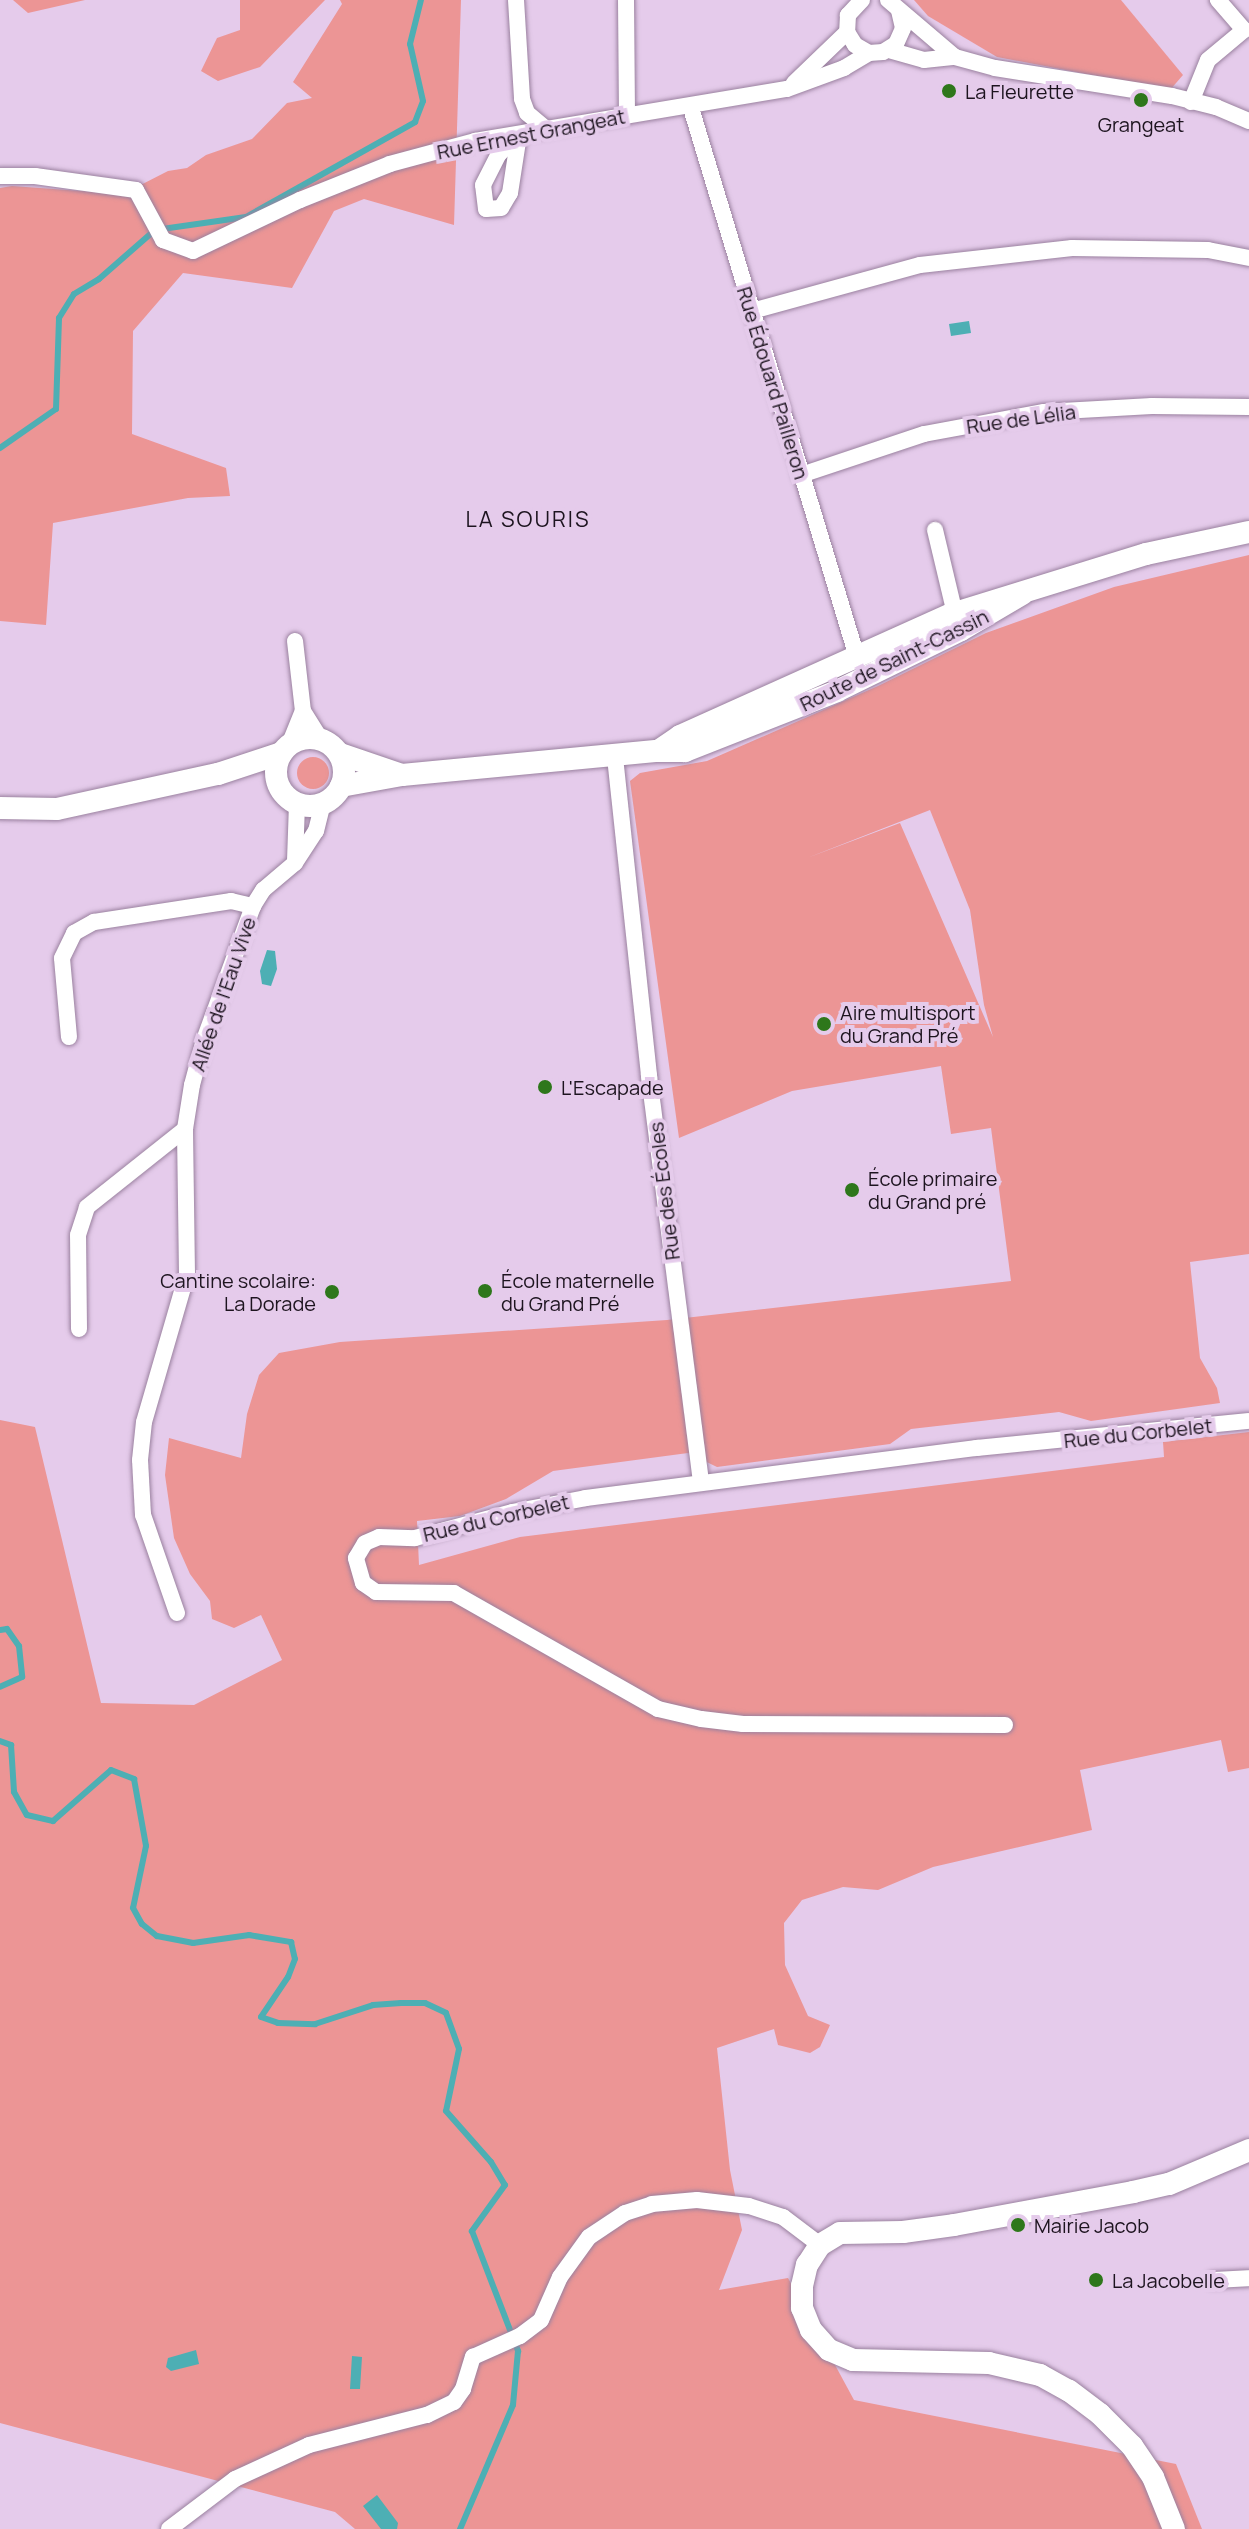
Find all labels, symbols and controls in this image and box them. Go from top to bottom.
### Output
place label: La Fleurette [965,79,1074,103]
marker: La Fleurette [940,82,958,100]
marker: Grangeat [1132,91,1150,109]
street label: Rue Ernest Grangeat [435,104,627,164]
place label: Grangeat [1098,112,1184,136]
street label: Rue Édouard Pailleron [732,284,814,482]
street label: Rue de Lélia [965,399,1077,439]
district label: LA SOURIS [465,507,591,533]
street label: Route de Saint-Cassin [796,604,992,716]
street label: Allée de l'Eau Vive [185,914,261,1074]
place label: Aire multisport du Grand Pré [840,1000,976,1047]
marker: Aire multisport du Grand Pré [815,1015,833,1033]
place label: L'Escapade [561,1075,664,1099]
marker: L'Escapade [536,1078,554,1096]
street label: Rue des Écoles [644,1121,684,1261]
place label: École primaire du Grand pré [868,1166,998,1213]
marker: École primaire du Grand pré [843,1181,861,1199]
place label: Cantine scolaire: La Dorade [160,1268,316,1315]
place label: École maternelle du Grand Pré [501,1268,654,1315]
marker: École maternelle du Grand Pré [476,1282,494,1300]
marker: Cantine scolaire: La Dorade [323,1283,341,1301]
street label: Rue du Corbelet [1063,1413,1213,1453]
street label: Rue du Corbelet [421,1490,571,1546]
place label: Mairie Jacob [1034,2213,1149,2237]
marker: Mairie Jacob [1009,2216,1027,2234]
place label: La Jacobelle [1112,2268,1225,2292]
marker: La Jacobelle [1087,2271,1105,2289]

